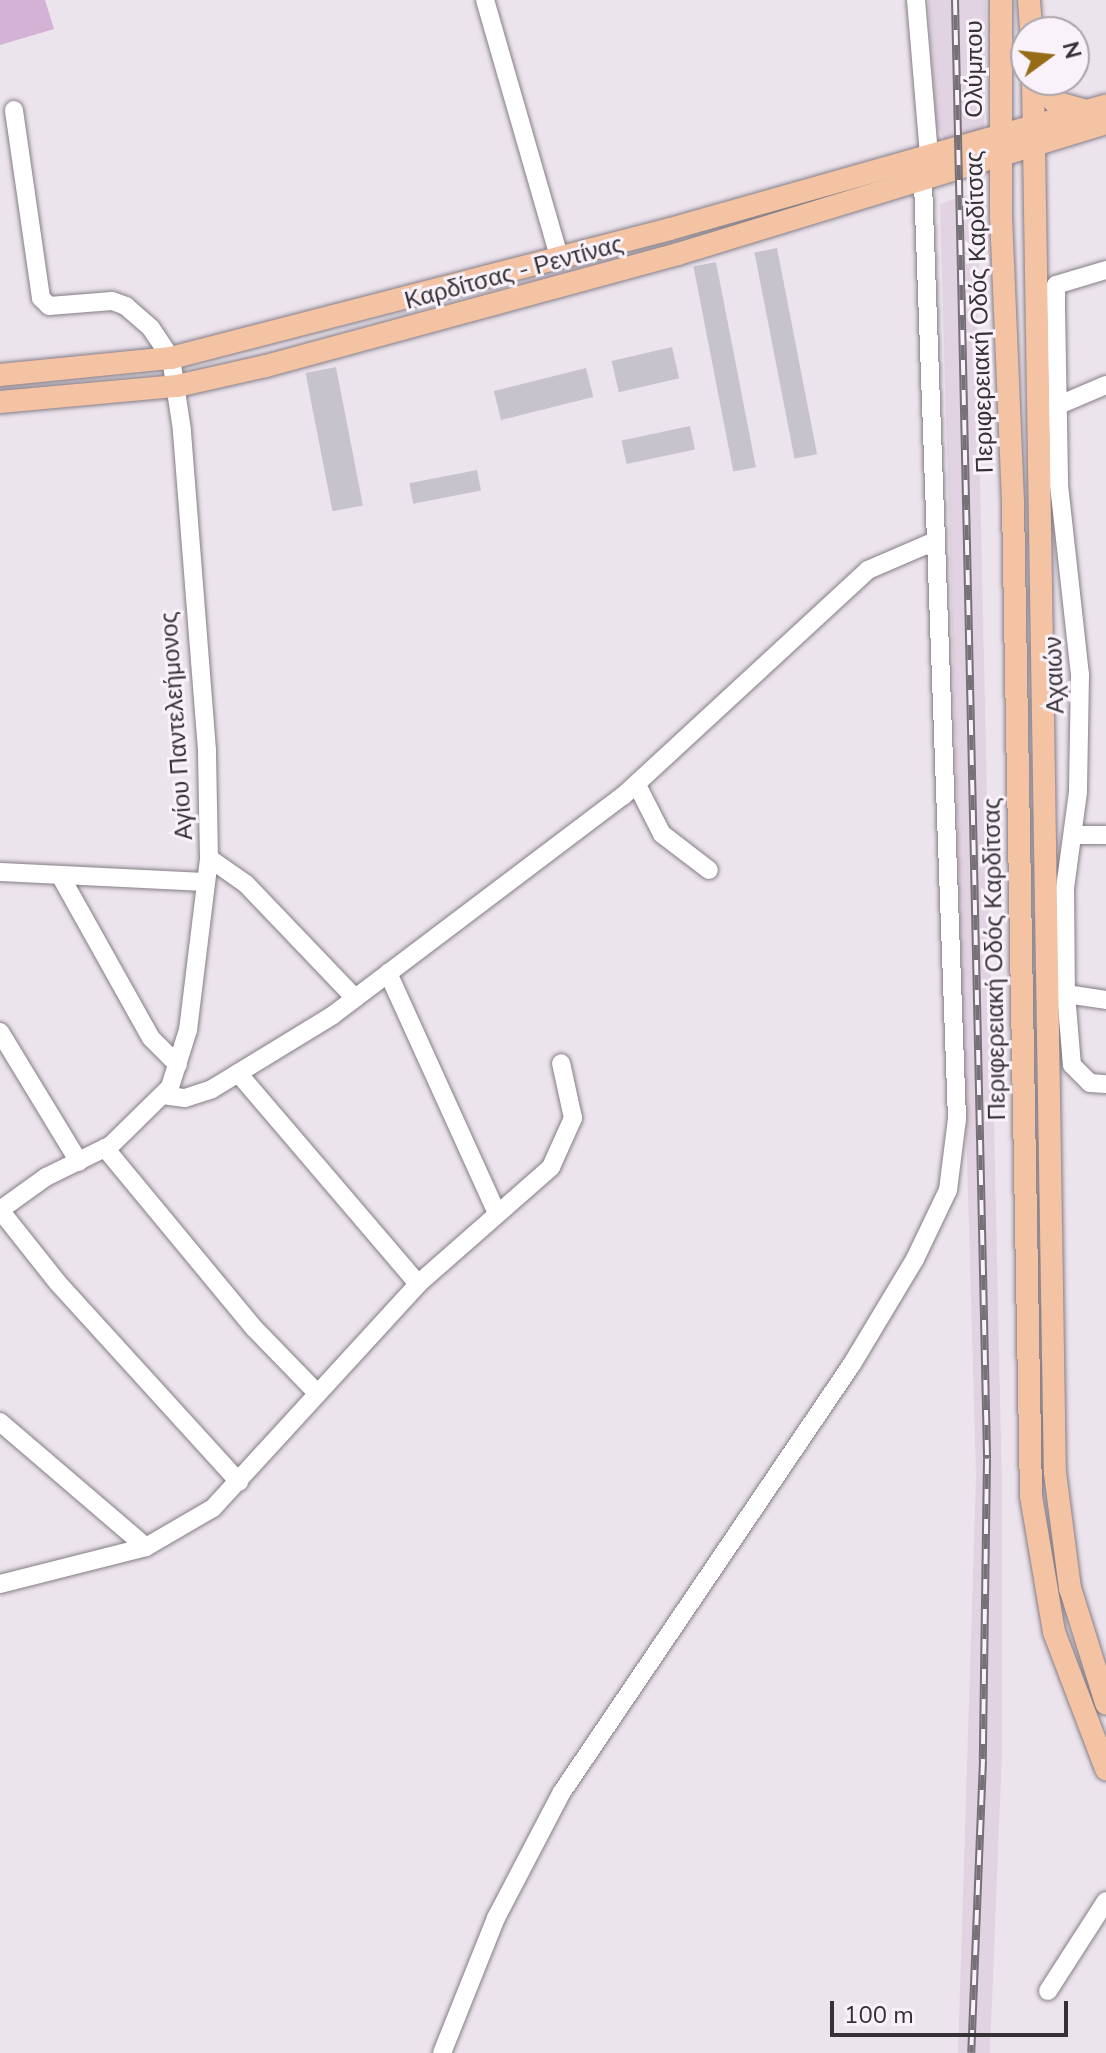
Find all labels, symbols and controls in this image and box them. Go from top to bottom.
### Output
north arrow [1010,16,1090,96]
street label: Ολύμπου [961,20,989,118]
text: N [1055,38,1088,62]
street label: Περιφερειακή Οδός Καρδίτσας [960,150,1000,474]
street label: Καρδίτσας - Ρεντίνας [402,230,626,316]
street label: Αγίου Παντελεήμονος [155,611,199,841]
street label: Αχαιών [1039,636,1071,714]
street label: Περιφερειακή Οδός Καρδίτσας [978,797,1012,1121]
scale bar [834,1985,1072,2035]
text: 100 m [844,1999,914,2031]

